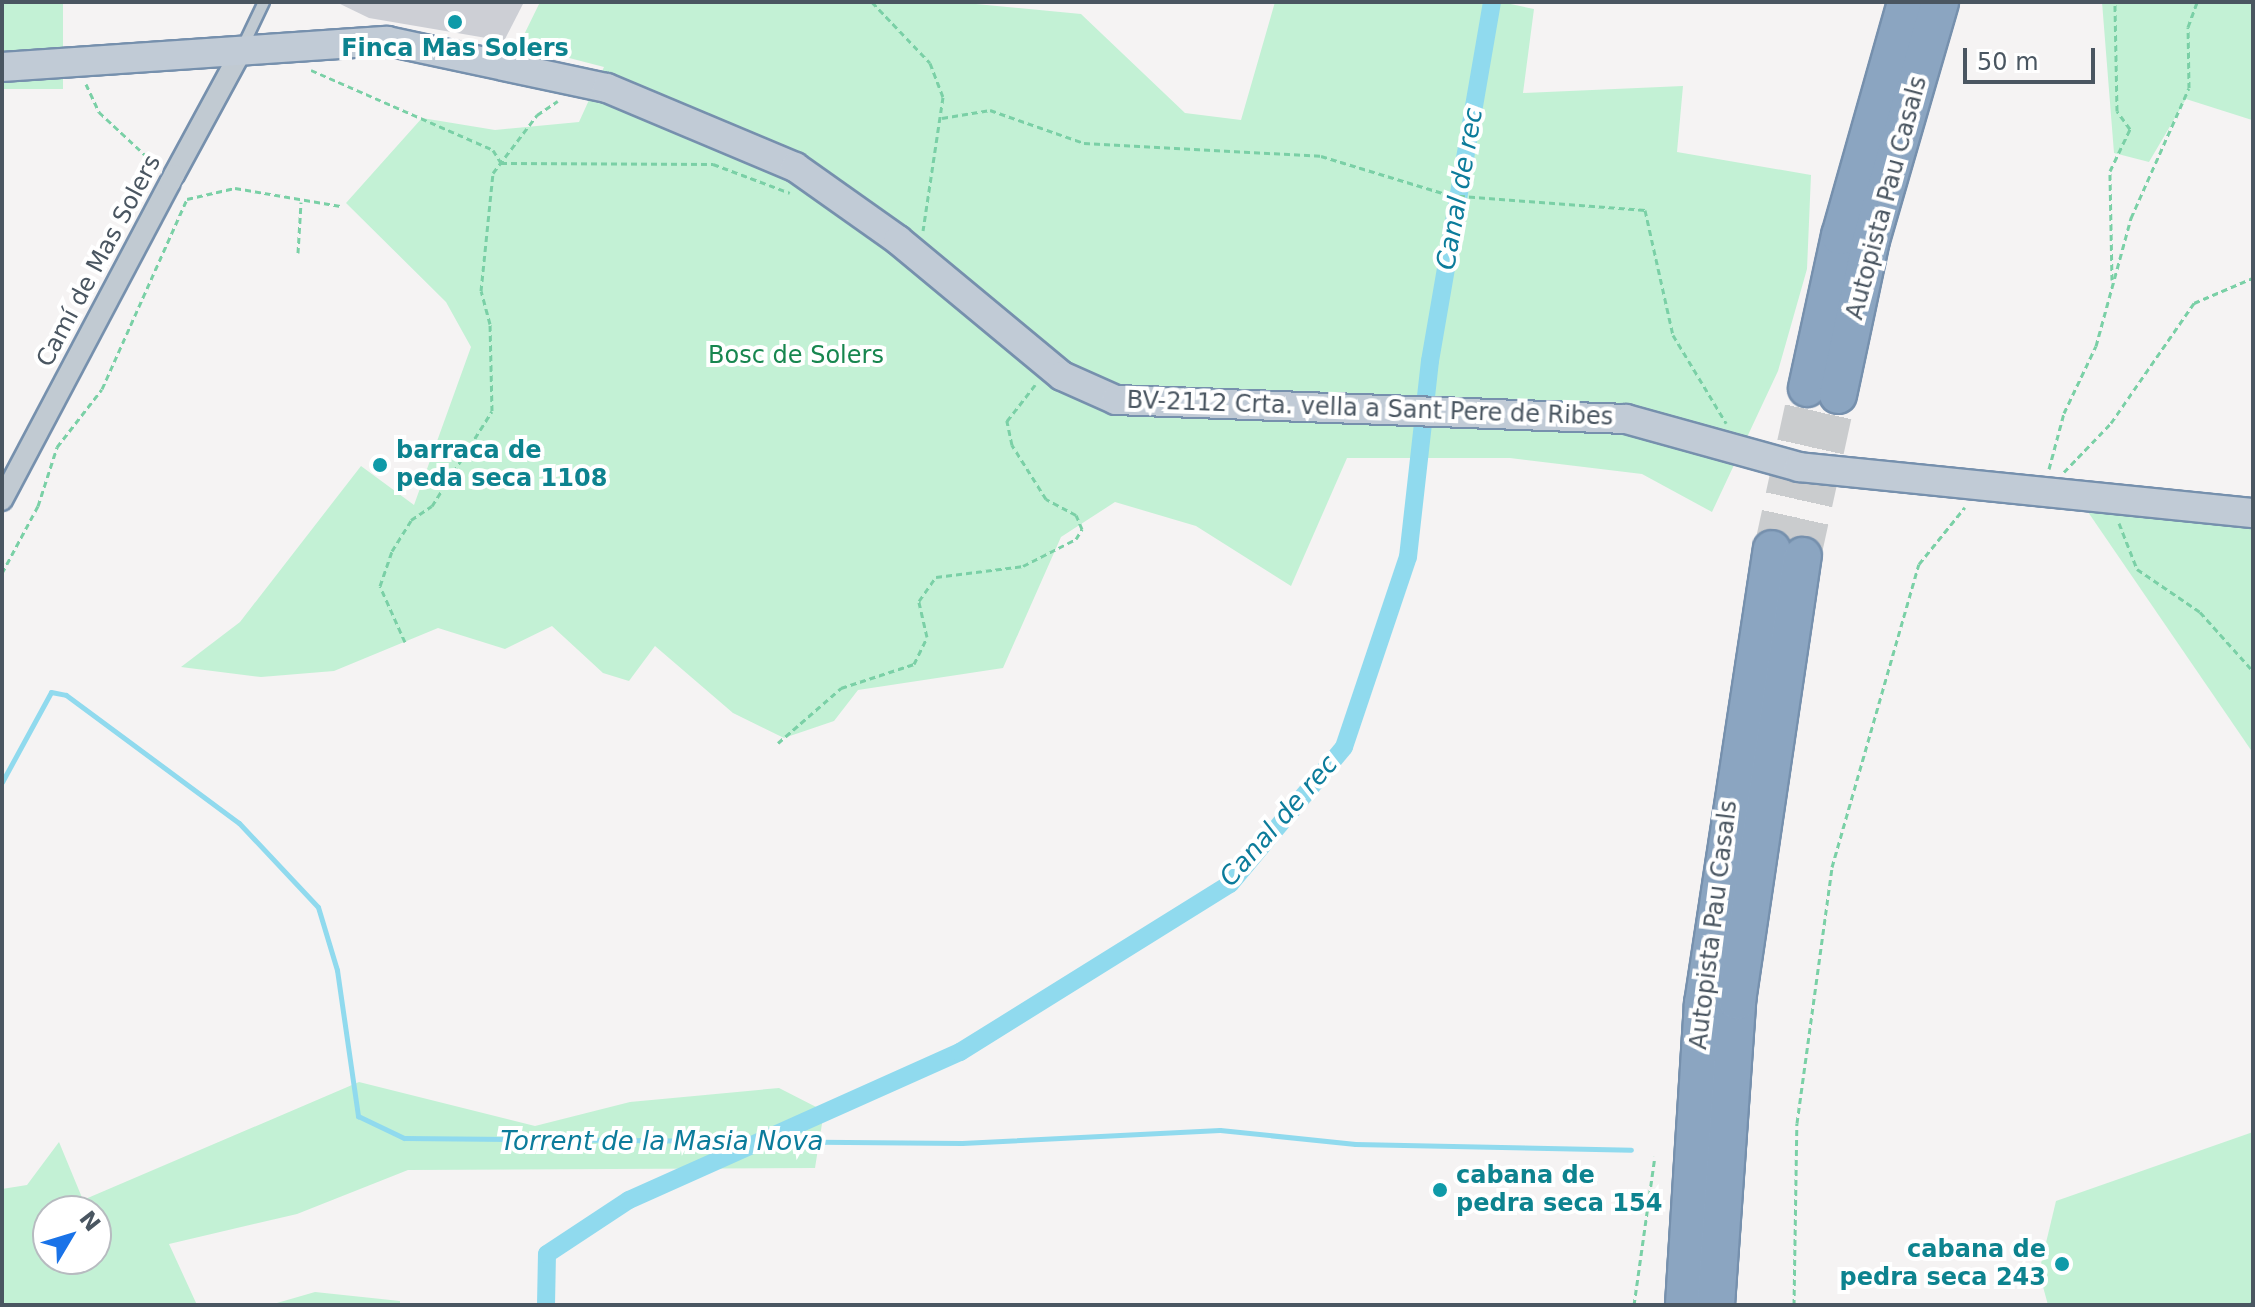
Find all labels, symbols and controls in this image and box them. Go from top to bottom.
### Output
marker: Finca Mas Solers [446,13,464,31]
scale bar [1967,32,2099,82]
place label: Finca Mas Solers [341,35,569,63]
text: 50 m [1977,48,2039,76]
street label: Autopista Pau Casals [1841,73,1933,323]
water label: Canal de rec [1430,106,1490,272]
street label: Camí de Mas Solers [31,150,167,372]
park label: Bosc de Solers [708,342,884,370]
street label: BV-2112 Crta. vella a Sant Pere de Ribes [1126,386,1614,432]
place label: barraca de peda seca 1108 [396,437,607,493]
marker: barraca de peda seca 1108 [371,456,389,474]
water label: Canal de rec [1214,749,1344,893]
street label: Autopista Pau Casals [1684,799,1744,1051]
water label: Torrent de la Masia Nova [500,1126,824,1158]
place label: cabana de pedra seca 154 [1456,1162,1662,1218]
marker: cabana de pedra seca 154 [1431,1181,1449,1199]
north arrow [32,1195,112,1275]
text: N [74,1206,105,1236]
place label: cabana de pedra seca 243 [1840,1236,2046,1292]
marker: cabana de pedra seca 243 [2053,1255,2071,1273]

